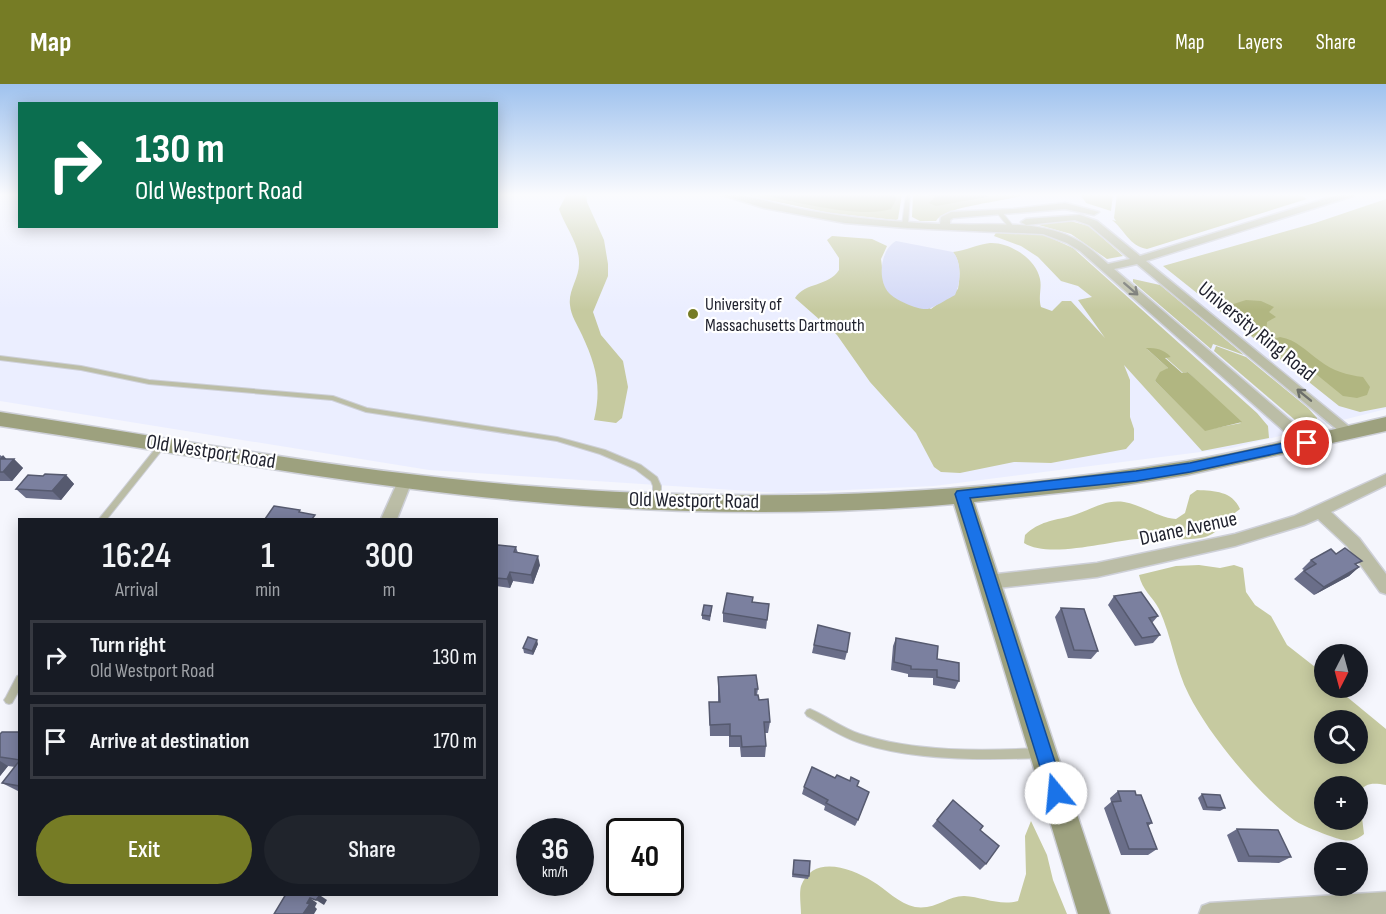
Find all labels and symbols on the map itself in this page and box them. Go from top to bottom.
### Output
street label: University Ring Road [1193,276,1321,386]
one-way arrow [1123,282,1138,296]
place label: University of Massachusetts Dartmouth [705,294,865,336]
marker: University of Massachusetts Dartmouth [686,307,700,321]
one-way arrow [1297,389,1313,402]
pin [1281,417,1332,468]
street label: Old Westport Road [145,429,277,474]
street label: Old Westport Road [629,487,759,514]
street label: Duane Avenue [1137,506,1239,551]
north arrow [1314,644,1368,698]
position arrow [1024,761,1088,825]
speed limit sign: 40 [606,818,684,896]

